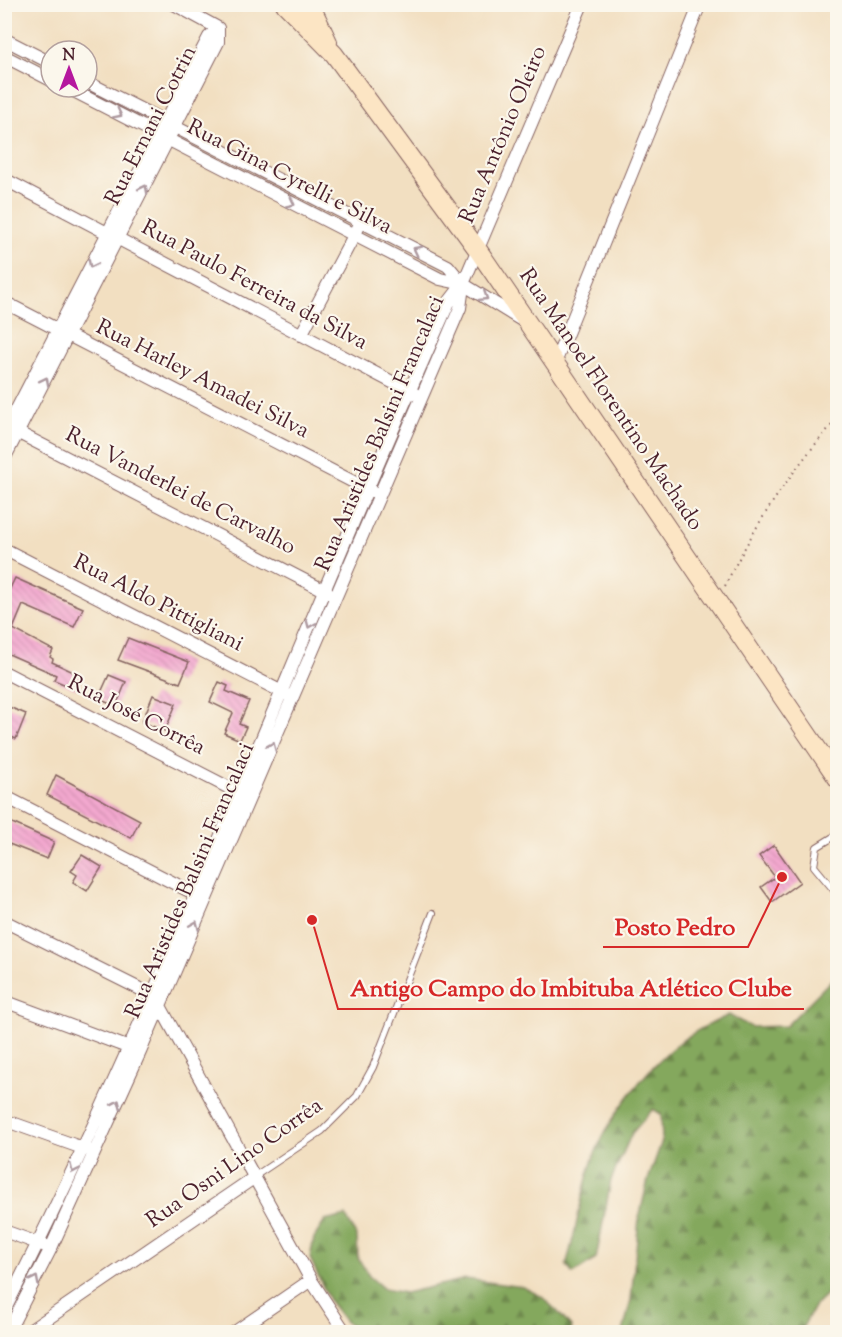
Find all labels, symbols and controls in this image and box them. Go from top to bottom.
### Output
north arrow [39,39,99,99]
street label: Rua Ernani Cotrin [98,41,206,211]
street label: Rua Antônio Oleiro [452,41,556,229]
text: N [63,45,76,68]
one-way arrow [111,107,122,118]
street label: Rua Gina Cyrelli e Silva [181,112,397,244]
one-way arrow [137,184,148,195]
one-way arrow [285,195,296,207]
street label: Rua Paulo Ferreira da Silva [135,213,373,359]
one-way arrow [412,246,423,257]
one-way arrow [88,258,99,268]
street label: Rua Manoel Florentino Machado [510,262,710,538]
one-way arrow [478,289,489,300]
street label: Rua Aristides Balsini Francalaci [308,291,454,577]
street label: Rua Harley Amadei Silva [90,312,314,448]
one-way arrow [38,376,49,387]
street label: Rua Vanderlei de Carvalho [59,420,301,564]
street label: Rua Aldo Pittigliani [67,547,249,661]
one-way arrow [305,617,317,628]
street label: Rua José Corrêa [62,668,210,764]
street label: Rua Aristides Balsini Francalaci [118,738,264,1024]
one-way arrow [265,741,277,752]
callout: Posto Pedro [603,905,748,947]
text: Posto Pedro [615,912,735,946]
one-way arrow [188,920,200,931]
callout: Antigo Campo do Imbituba Atlético Clube [338,967,804,1009]
text: Antigo Campo do Imbituba Atlético Clube [350,973,792,1007]
street label: Rua Osni Lino Corrêa [140,1091,330,1237]
one-way arrow [110,1099,122,1110]
one-way arrow [69,1162,81,1173]
one-way arrow [28,1276,39,1287]

